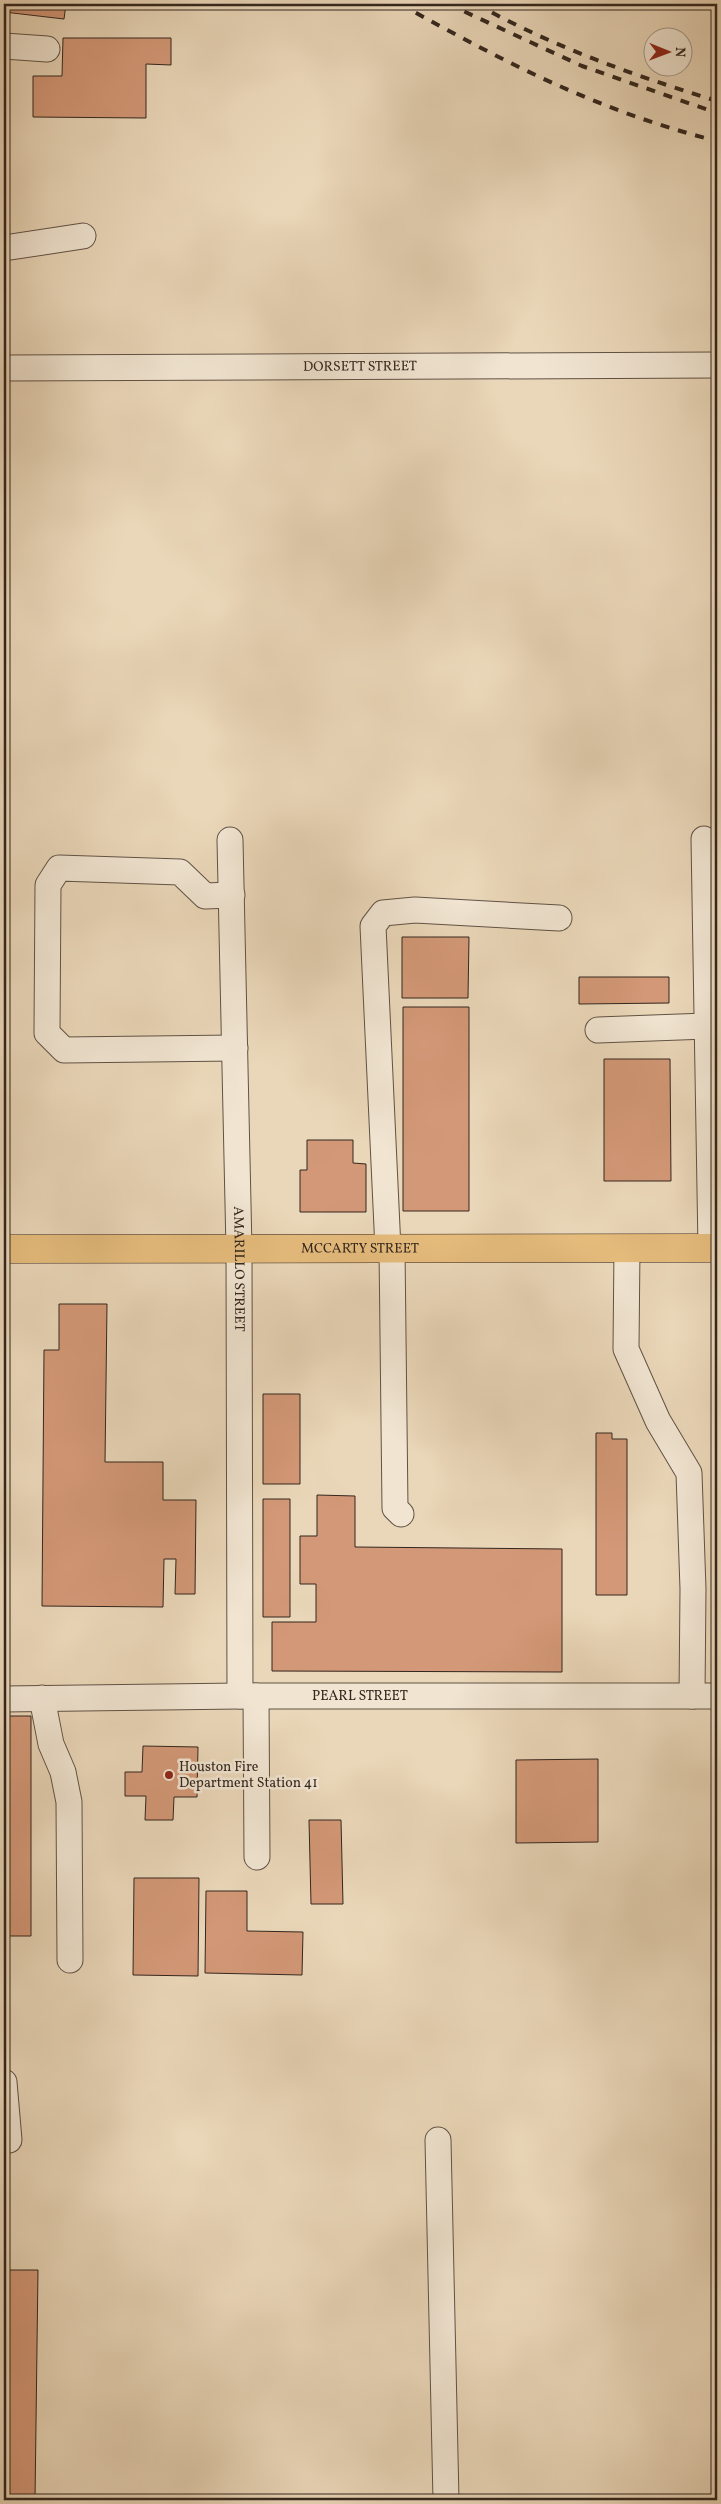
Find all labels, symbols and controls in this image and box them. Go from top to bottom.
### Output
north arrow [644,28,694,78]
text: N [670,47,689,57]
street label: DORSETT STREET [303,357,417,376]
street label: AMARILLO STREET [229,1206,249,1332]
street label: MCCARTY STREET [301,1239,419,1258]
street label: PEARL STREET [312,1687,408,1706]
place label: Houston Fire Department Station 41 [179,1758,318,1793]
marker: Houston Fire Department Station 41 [163,1769,175,1781]

